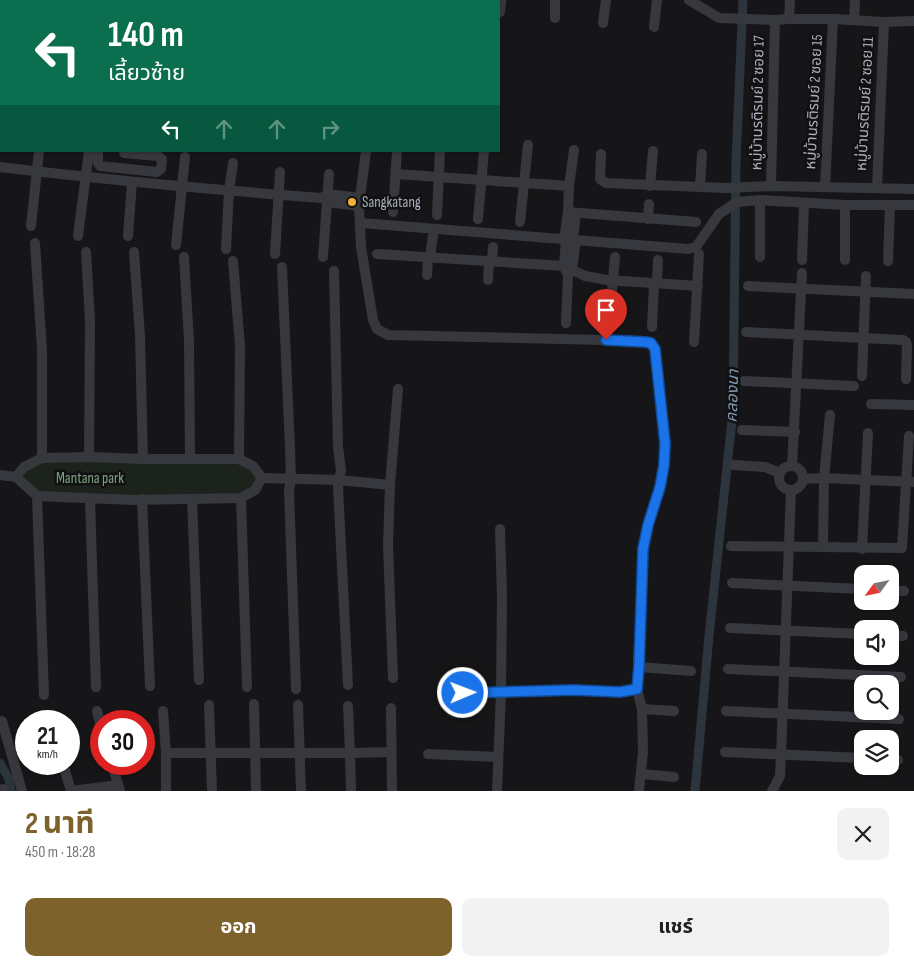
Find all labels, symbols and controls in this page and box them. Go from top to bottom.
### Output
text: 140 m [108,14,184,57]
icon: left [25,20,90,85]
street label: หมู่บ้านรติรมย์ 2 ซอย 15 [801,34,827,170]
street label: หมู่บ้านรติรมย์ 2 ซอย 17 [747,35,769,171]
street label: หมู่บ้านรติรมย์ 2 ซอย 11 [852,36,878,172]
text: เลี้ยวซ้าย [108,60,185,87]
icon: left [157,115,185,143]
icon: ahead [210,115,238,143]
icon: ahead [263,115,291,143]
icon: right [316,115,344,143]
place label: Sangkatang [362,193,421,212]
marker: Sangkatang [346,196,358,208]
pin [585,289,627,340]
icon: arrive [592,296,620,324]
water label: คลองนา [723,368,743,423]
park label: Mantana park [56,469,124,488]
north arrow [854,565,899,610]
map controls [854,565,899,775]
button: sound [854,620,899,665]
position arrow [436,666,488,718]
button: search [854,675,899,720]
speed limit sign: 30 [90,710,155,775]
text: 21 [37,721,58,752]
button: layers [854,730,899,775]
text: km/h [37,747,58,762]
text: 2 นาที [25,806,95,842]
button: close [837,808,889,860]
text: 450 m · 18:28 [25,843,96,862]
button: ออก [25,898,452,956]
button: แชร์ [462,898,889,956]

